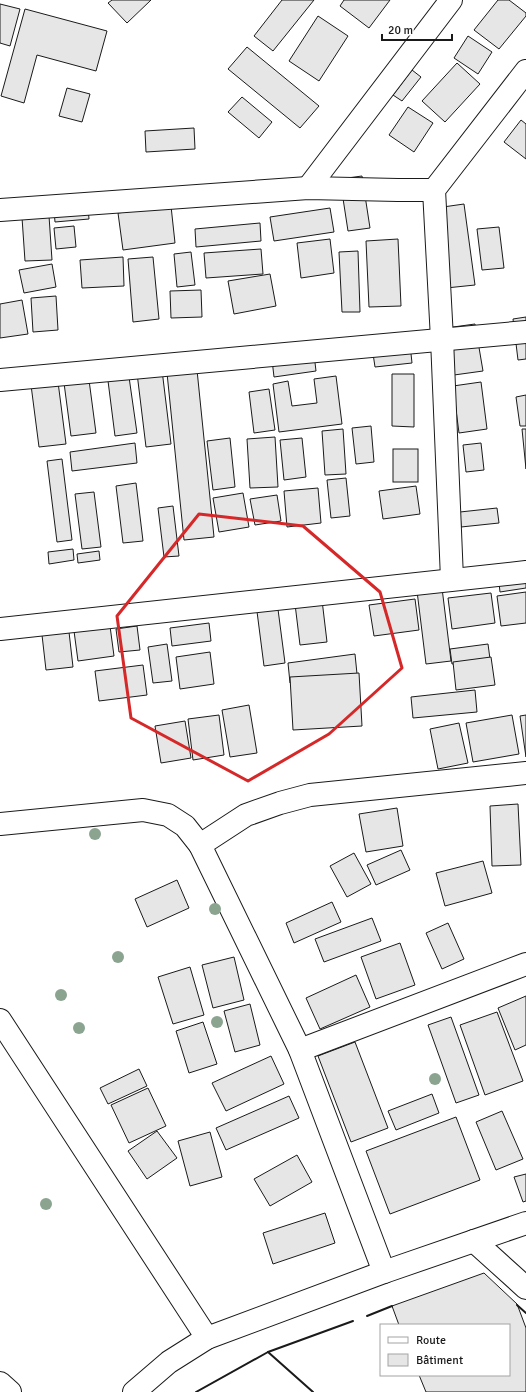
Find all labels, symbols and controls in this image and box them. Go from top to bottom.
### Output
scale bar [382,16,452,42]
text: 20 m [388,23,413,38]
legend [380,1324,510,1376]
text: Route [416,1333,446,1348]
text: Bâtiment [416,1353,463,1368]

